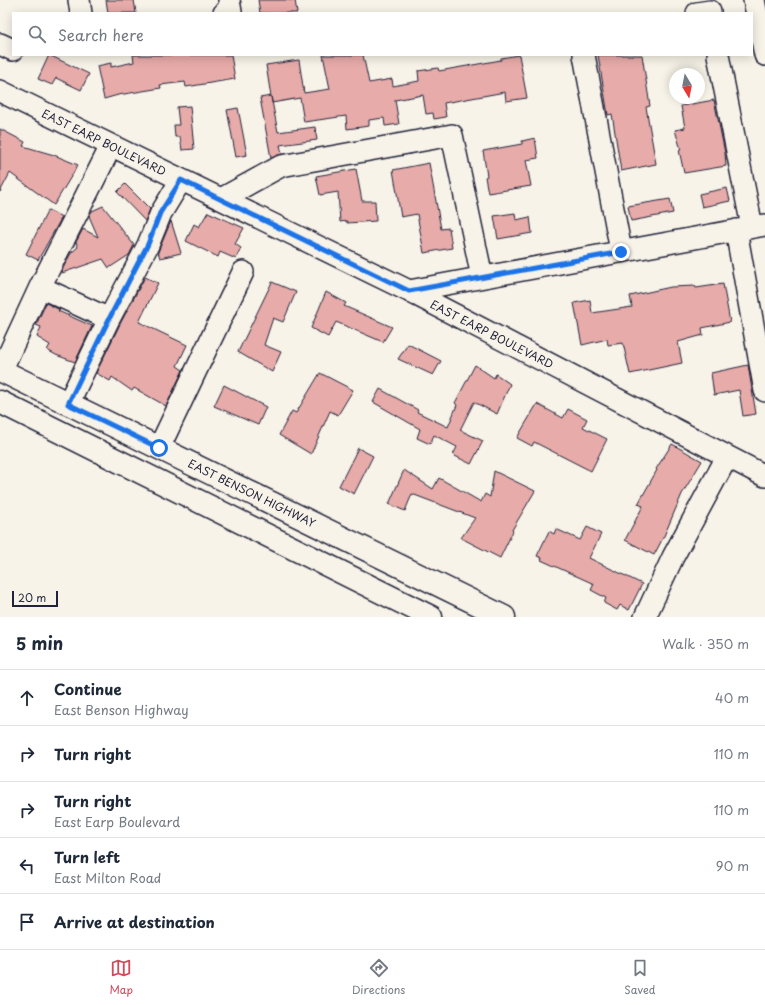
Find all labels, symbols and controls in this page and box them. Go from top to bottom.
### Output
search box [12,12,753,56]
icon: search [26,23,48,45]
text: Search here [58,23,144,46]
north arrow [669,68,705,104]
street label: EAST EARP BOULEVARD [39,104,169,180]
route end [612,243,630,261]
street label: EAST EARP BOULEVARD [427,295,557,373]
route start [150,439,168,457]
street label: EAST BENSON HIGHWAY [185,455,319,531]
scale bar [12,589,58,608]
text: 20 m [18,589,46,606]
text: 5 min [16,630,63,656]
text: Walk · 350 m [662,634,749,653]
text: Continue [54,677,122,700]
icon: ahead [16,687,38,709]
text: 40 m [715,688,749,707]
text: East Benson Highway [54,700,189,719]
text: Turn right [54,742,131,765]
icon: right [16,743,38,765]
text: 110 m [714,744,749,763]
text: Turn right [54,789,131,812]
icon: right [16,799,38,821]
text: 110 m [714,800,749,819]
text: East Earp Boulevard [54,812,180,831]
text: Turn left [54,845,120,868]
icon: left [16,855,38,877]
text: 90 m [716,856,749,875]
text: East Milton Road [54,868,161,887]
text: Arrive at destination [54,910,215,933]
icon: arrive [16,911,38,933]
tab: Map [109,957,133,998]
tab: Directions [352,957,405,998]
tab: Saved [624,957,656,998]

